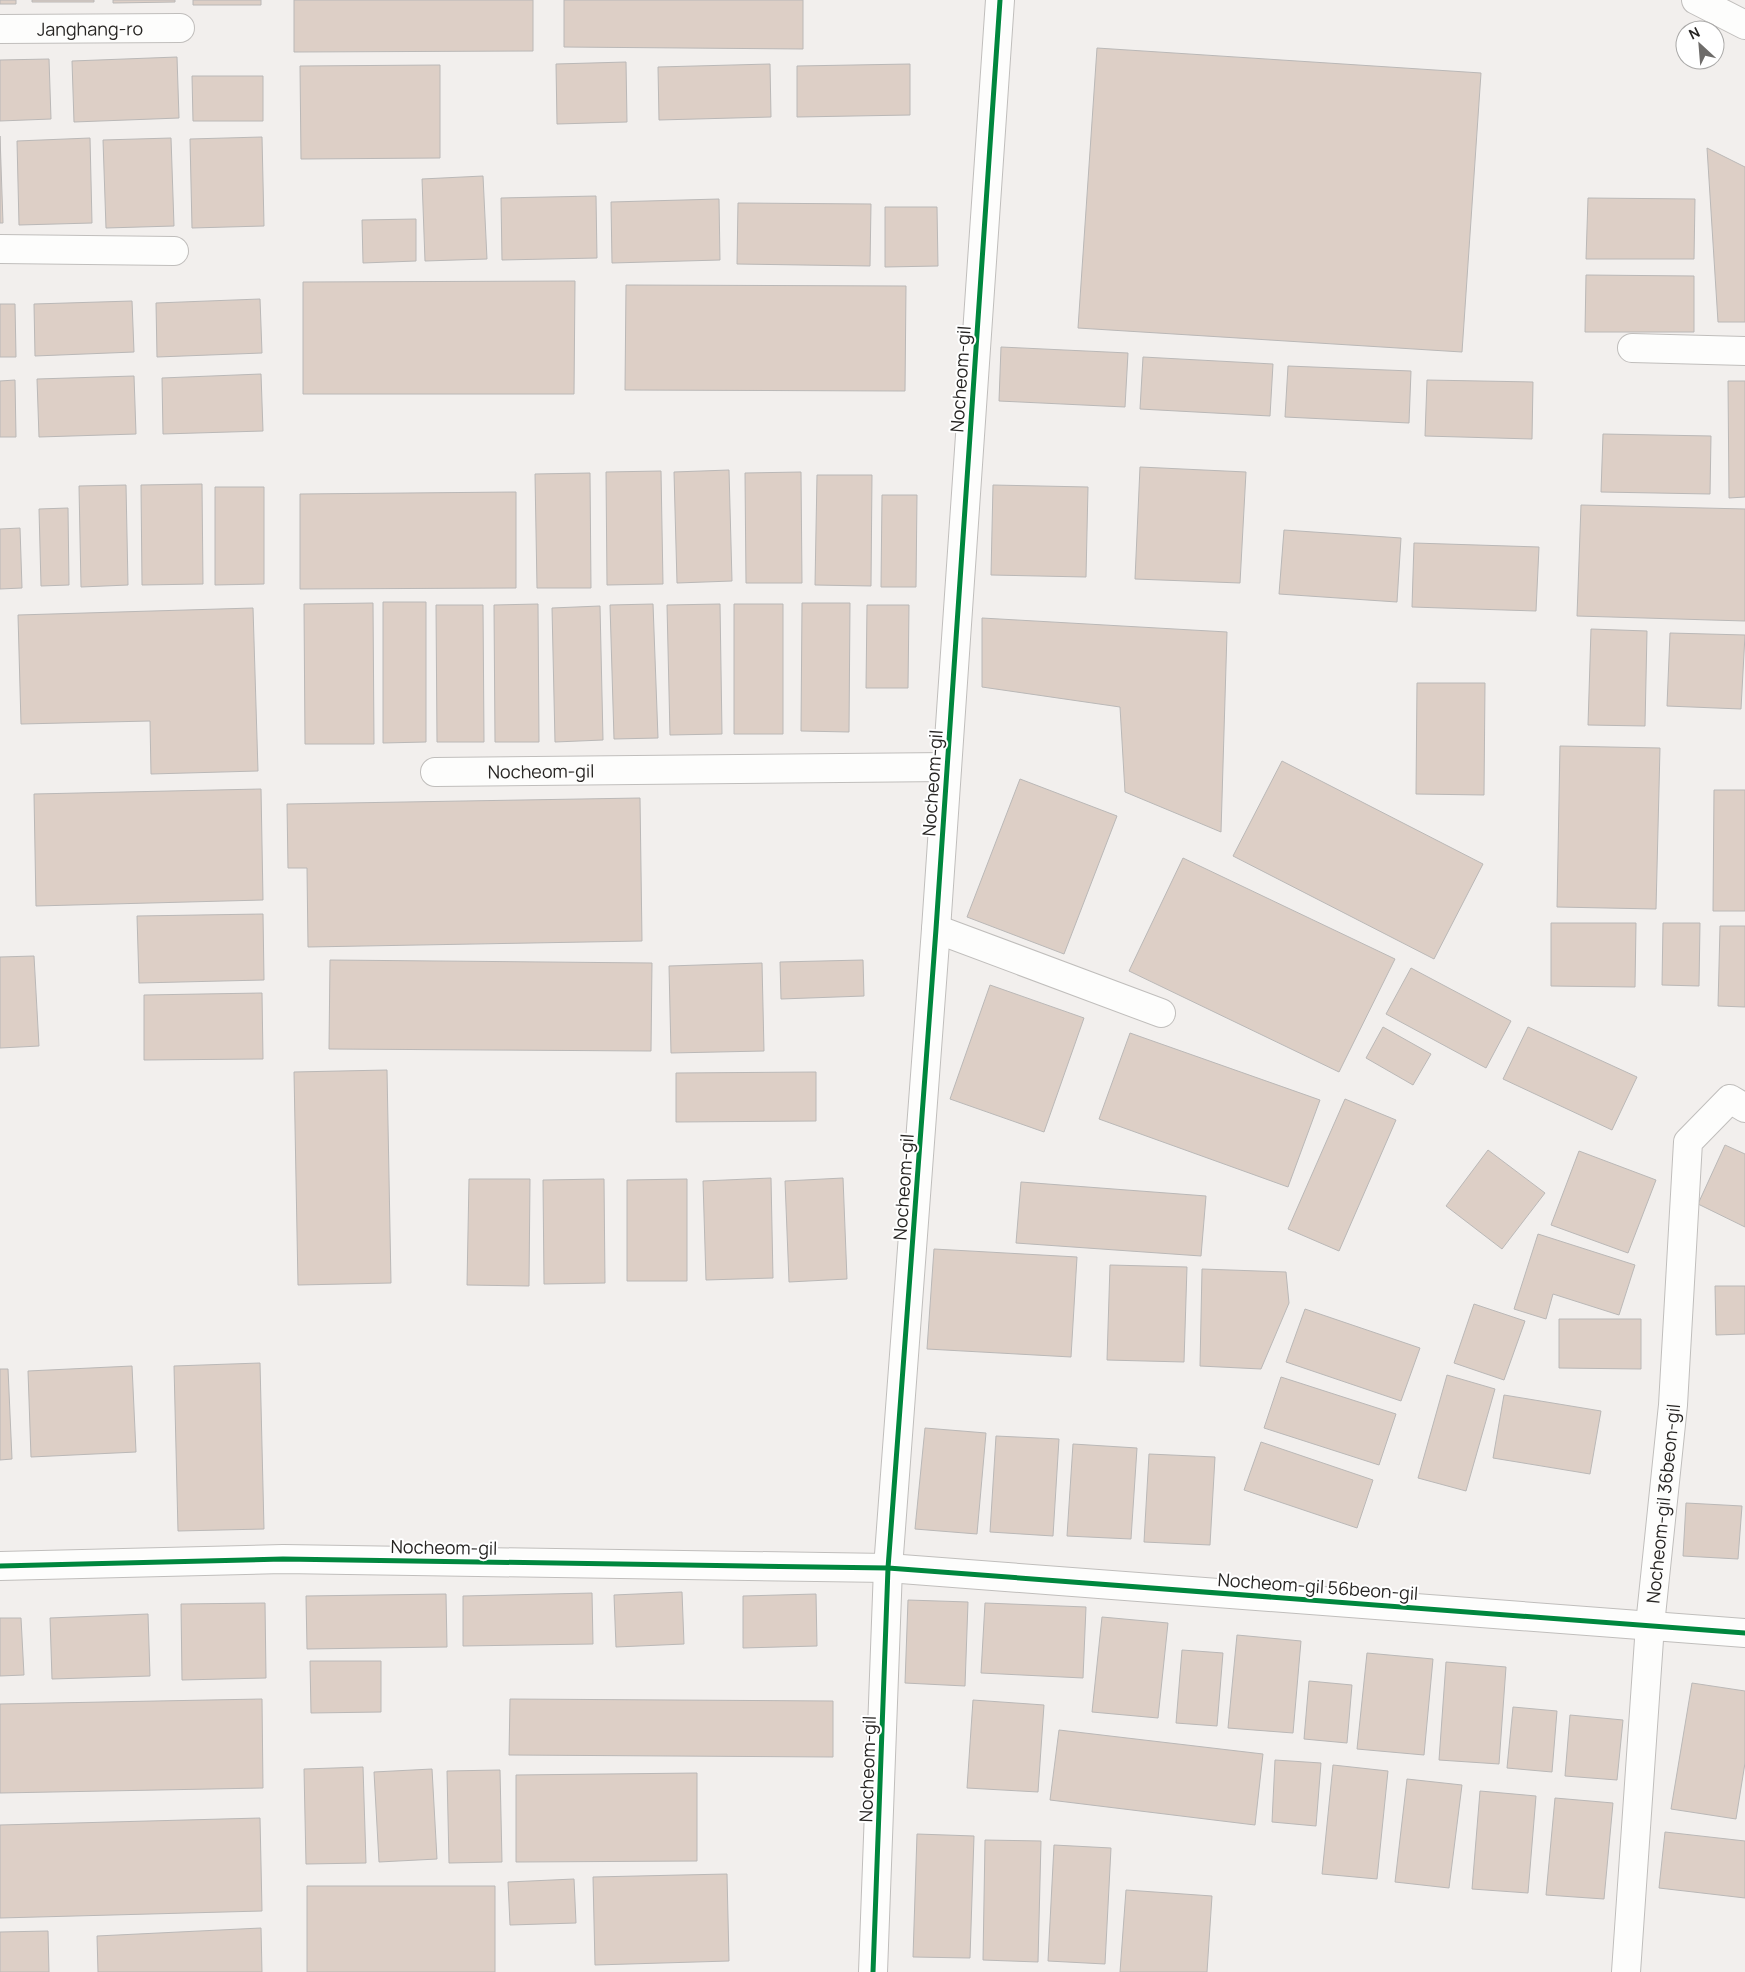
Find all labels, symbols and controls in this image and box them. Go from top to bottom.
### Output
street label: Janghang-ro [37,16,143,41]
north arrow [1675,20,1725,70]
text: N [1685,22,1703,44]
street label: Nocheom-gil [944,325,976,433]
street label: Nocheom-gil [916,729,948,837]
street label: Nocheom-gil [488,758,594,783]
street label: Nocheom-gil [887,1133,919,1241]
street label: Nocheom-gil 36beon-gil [1640,1402,1685,1605]
street label: Nocheom-gil [390,1534,498,1560]
street label: Nocheom-gil 56beon-gil [1217,1567,1419,1605]
street label: Nocheom-gil [853,1715,881,1823]

